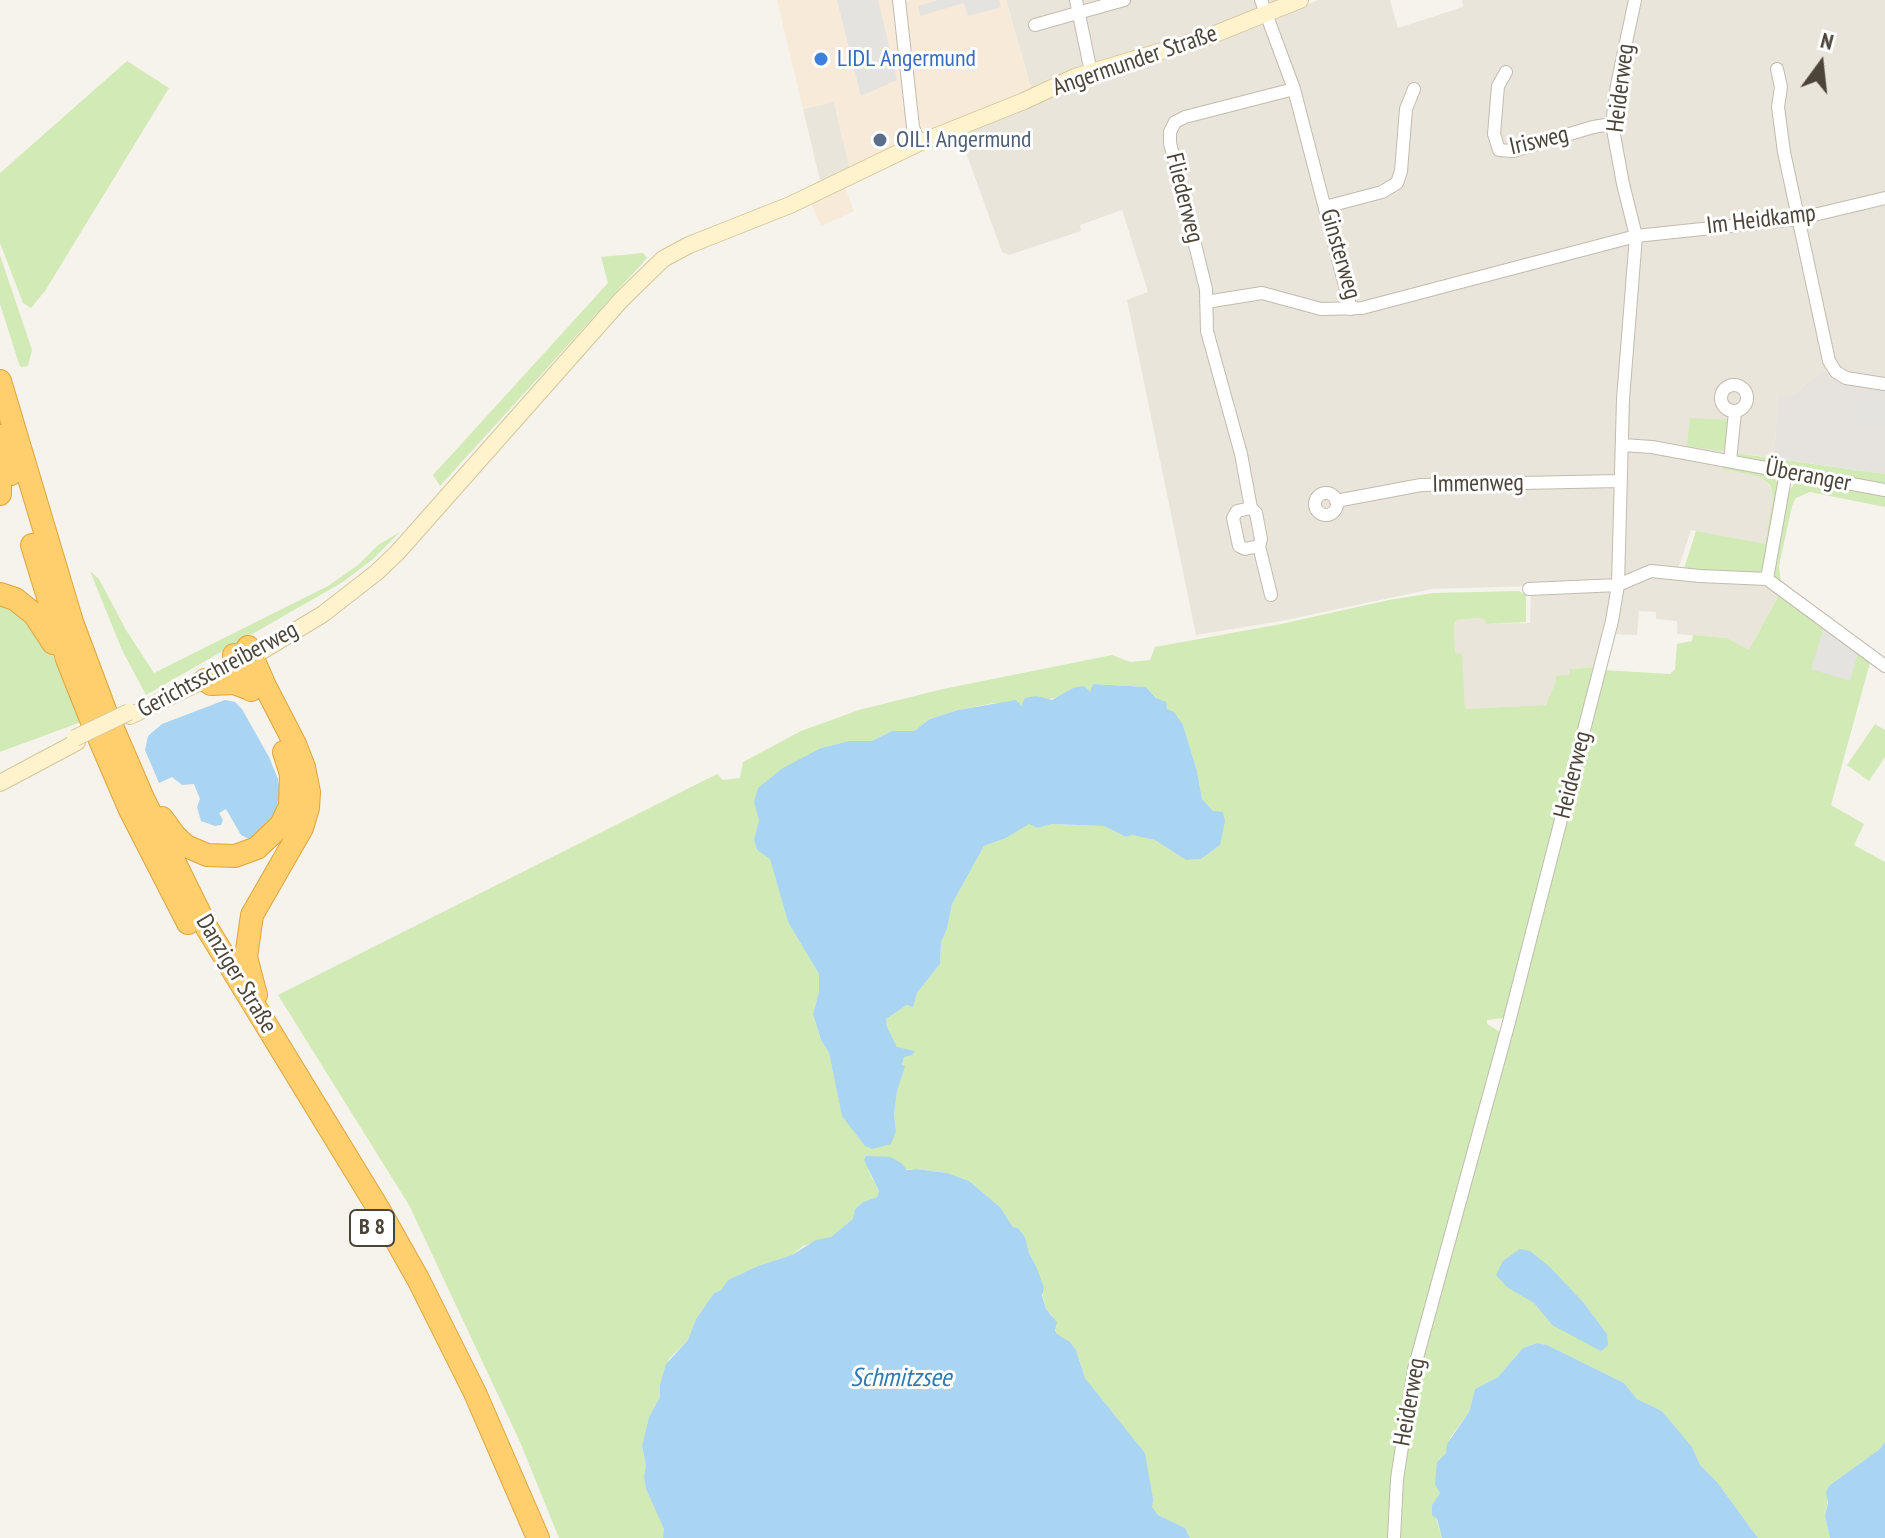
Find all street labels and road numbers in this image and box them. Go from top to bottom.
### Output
street label: Angermunder Straße [1049,19,1221,103]
street label: Heiderweg [1601,42,1641,134]
street label: Irisweg [1507,120,1571,162]
street label: Fliederweg [1159,150,1209,246]
street label: Im Heidkamp [1705,199,1817,241]
street label: Ginsterweg [1313,206,1367,302]
street label: Überanger [1763,454,1853,498]
street label: Immenweg [1432,469,1524,499]
street label: Gerichtsschreiberweg [133,616,303,724]
street label: Heiderweg [1548,728,1598,822]
street label: Danziger Straße [189,909,283,1039]
road number: B 8 [350,1210,394,1246]
street label: Heiderweg [1388,1356,1432,1448]

